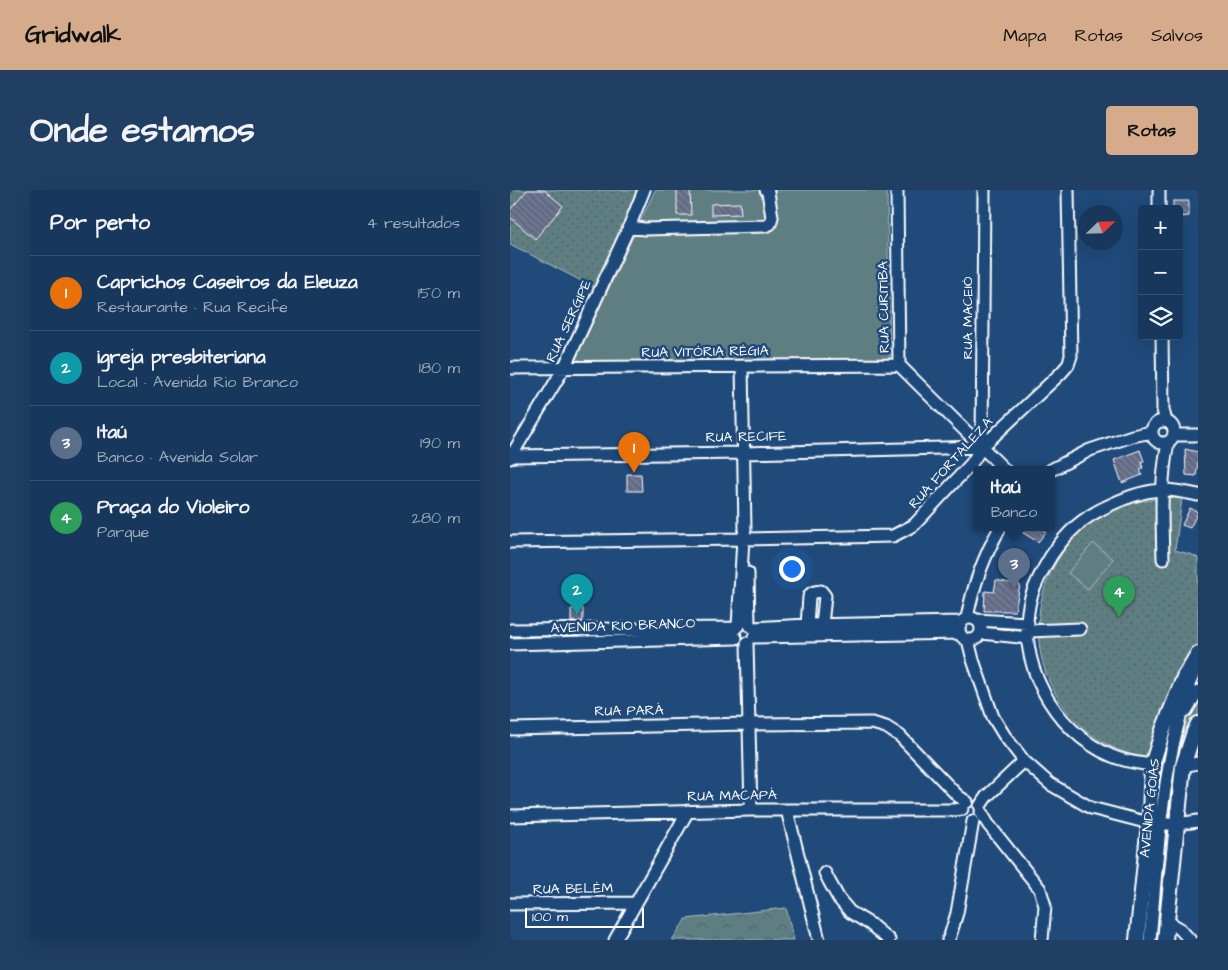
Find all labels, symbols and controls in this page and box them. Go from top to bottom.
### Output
text: Gridwalk [25,18,121,52]
text: Mapa [1003,23,1047,48]
text: Rotas [1075,23,1123,48]
text: Salvos [1151,23,1203,48]
text: Onde estamos [30,106,255,155]
button: Rotas [1106,106,1198,155]
north arrow [1078,205,1123,250]
map controls [1138,205,1183,340]
button: + [1138,205,1183,250]
text: Por perto [50,208,150,237]
text: 4 resultados [367,212,460,234]
button: − [1138,250,1183,295]
street label: RUA CURITIBA [873,261,895,353]
text: Caprichos Caseiros da Eleuza [97,269,358,296]
street label: RUA SERGIPE [541,276,597,365]
street label: RUA MACEIÓ [958,277,978,359]
text: 1 [65,282,67,304]
text: 150 m [418,282,460,304]
button: layers [1138,295,1183,340]
text: Restaurante · Rua Recife [97,296,288,318]
street label: RUA VITÓRIA RÉGIA [641,341,769,363]
text: igreja presbiteriana [97,344,266,371]
text: 2 [61,357,71,379]
text: 180 m [419,357,460,379]
text: Local · Avenida Rio Branco [97,371,298,393]
street label: RUA FORTALEZA [904,413,998,513]
text: Itaú [97,419,127,446]
street label: RUA RECIFE [705,426,787,448]
text: 3 [62,432,70,454]
text: 190 m [420,432,460,454]
pin: 1 [618,432,650,473]
text: Banco · Avenida Solar [97,446,258,468]
popup [973,466,1055,531]
text: Itaú [991,474,1021,501]
text: Praça do Violeiro [97,494,249,521]
text: Banco [991,501,1037,523]
text: 4 [61,507,71,529]
text: 280 m [412,507,460,529]
text: Parque [97,521,149,543]
pin: 3 [998,548,1030,589]
your location [779,556,805,582]
pin: 2 [561,574,593,615]
pin: 4 [1103,576,1135,617]
street label: AVENIDA RIO BRANCO [550,613,696,639]
street label: RUA PARÁ [594,700,664,722]
street label: AVENIDA GOIÁS [1135,757,1165,859]
street label: RUA MACAPÁ [687,785,777,807]
street label: RUA BELÉM [533,878,614,900]
scale bar [525,905,644,928]
text: 100 m [532,907,568,927]

